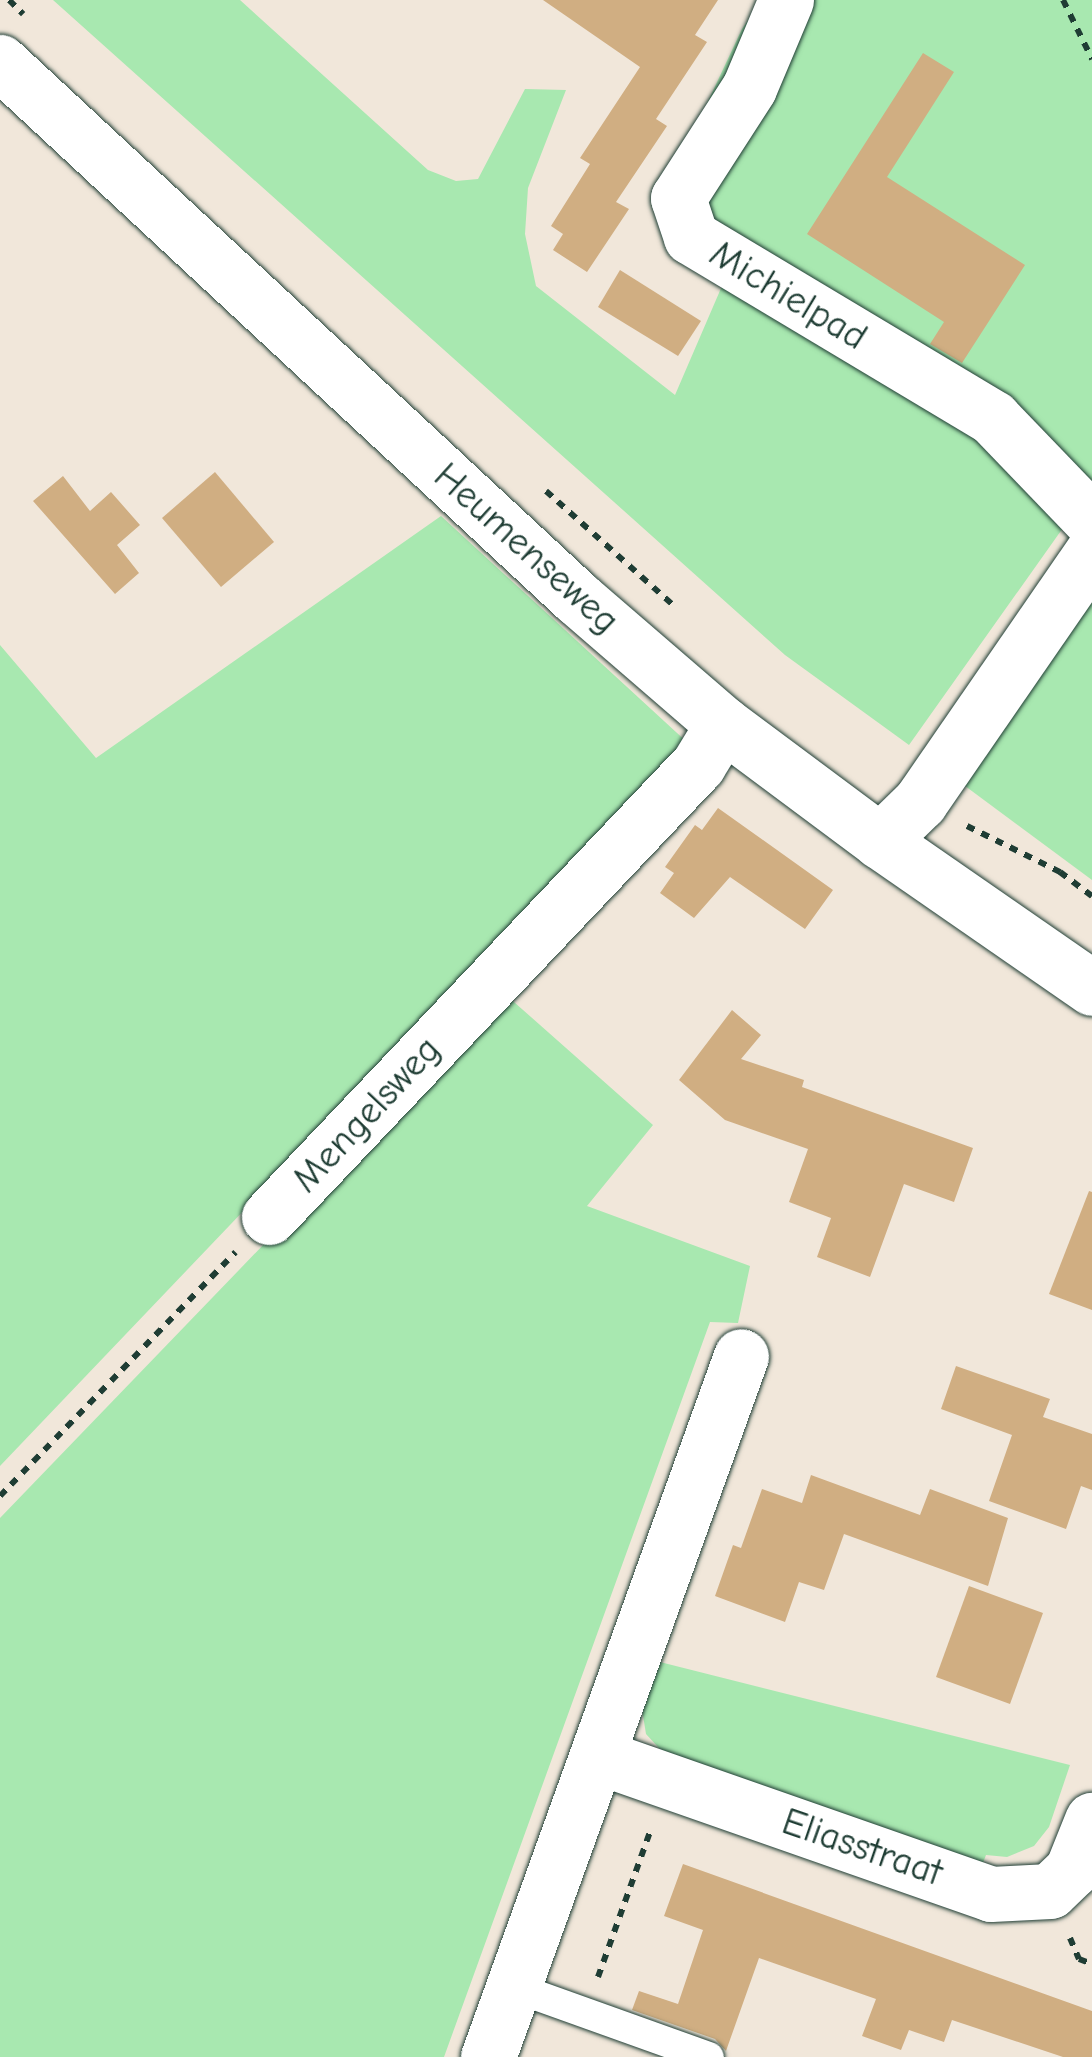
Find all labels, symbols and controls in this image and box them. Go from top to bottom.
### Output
street label: Michielpad [701,231,875,361]
street label: Heumenseweg [424,454,628,644]
street label: Mengelsweg [283,1028,451,1202]
street label: Eliasstraat [776,1799,948,1897]

